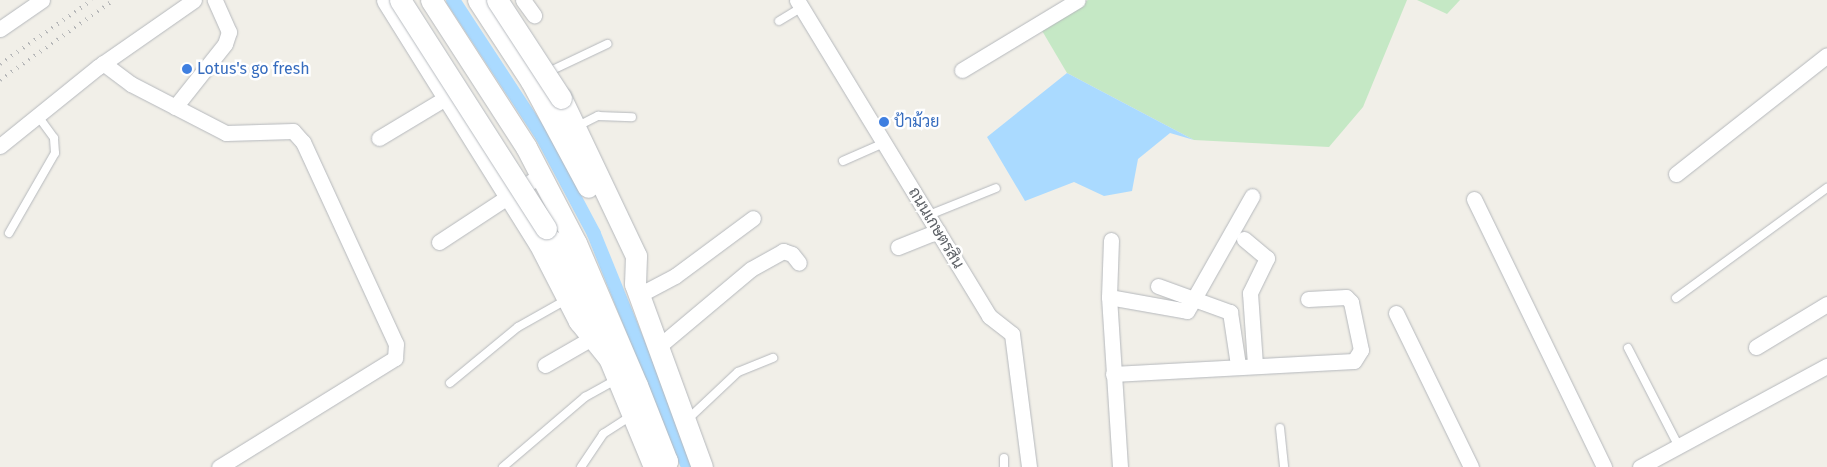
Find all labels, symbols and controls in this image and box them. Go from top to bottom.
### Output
place label: Lotus's go fresh [197,59,310,79]
marker: Lotus's go fresh [181,63,193,75]
place label: ป้าม้วย [894,112,939,132]
marker: ป้าม้วย [878,116,890,128]
street label: ถนนเกษตรสิน [904,184,968,272]

